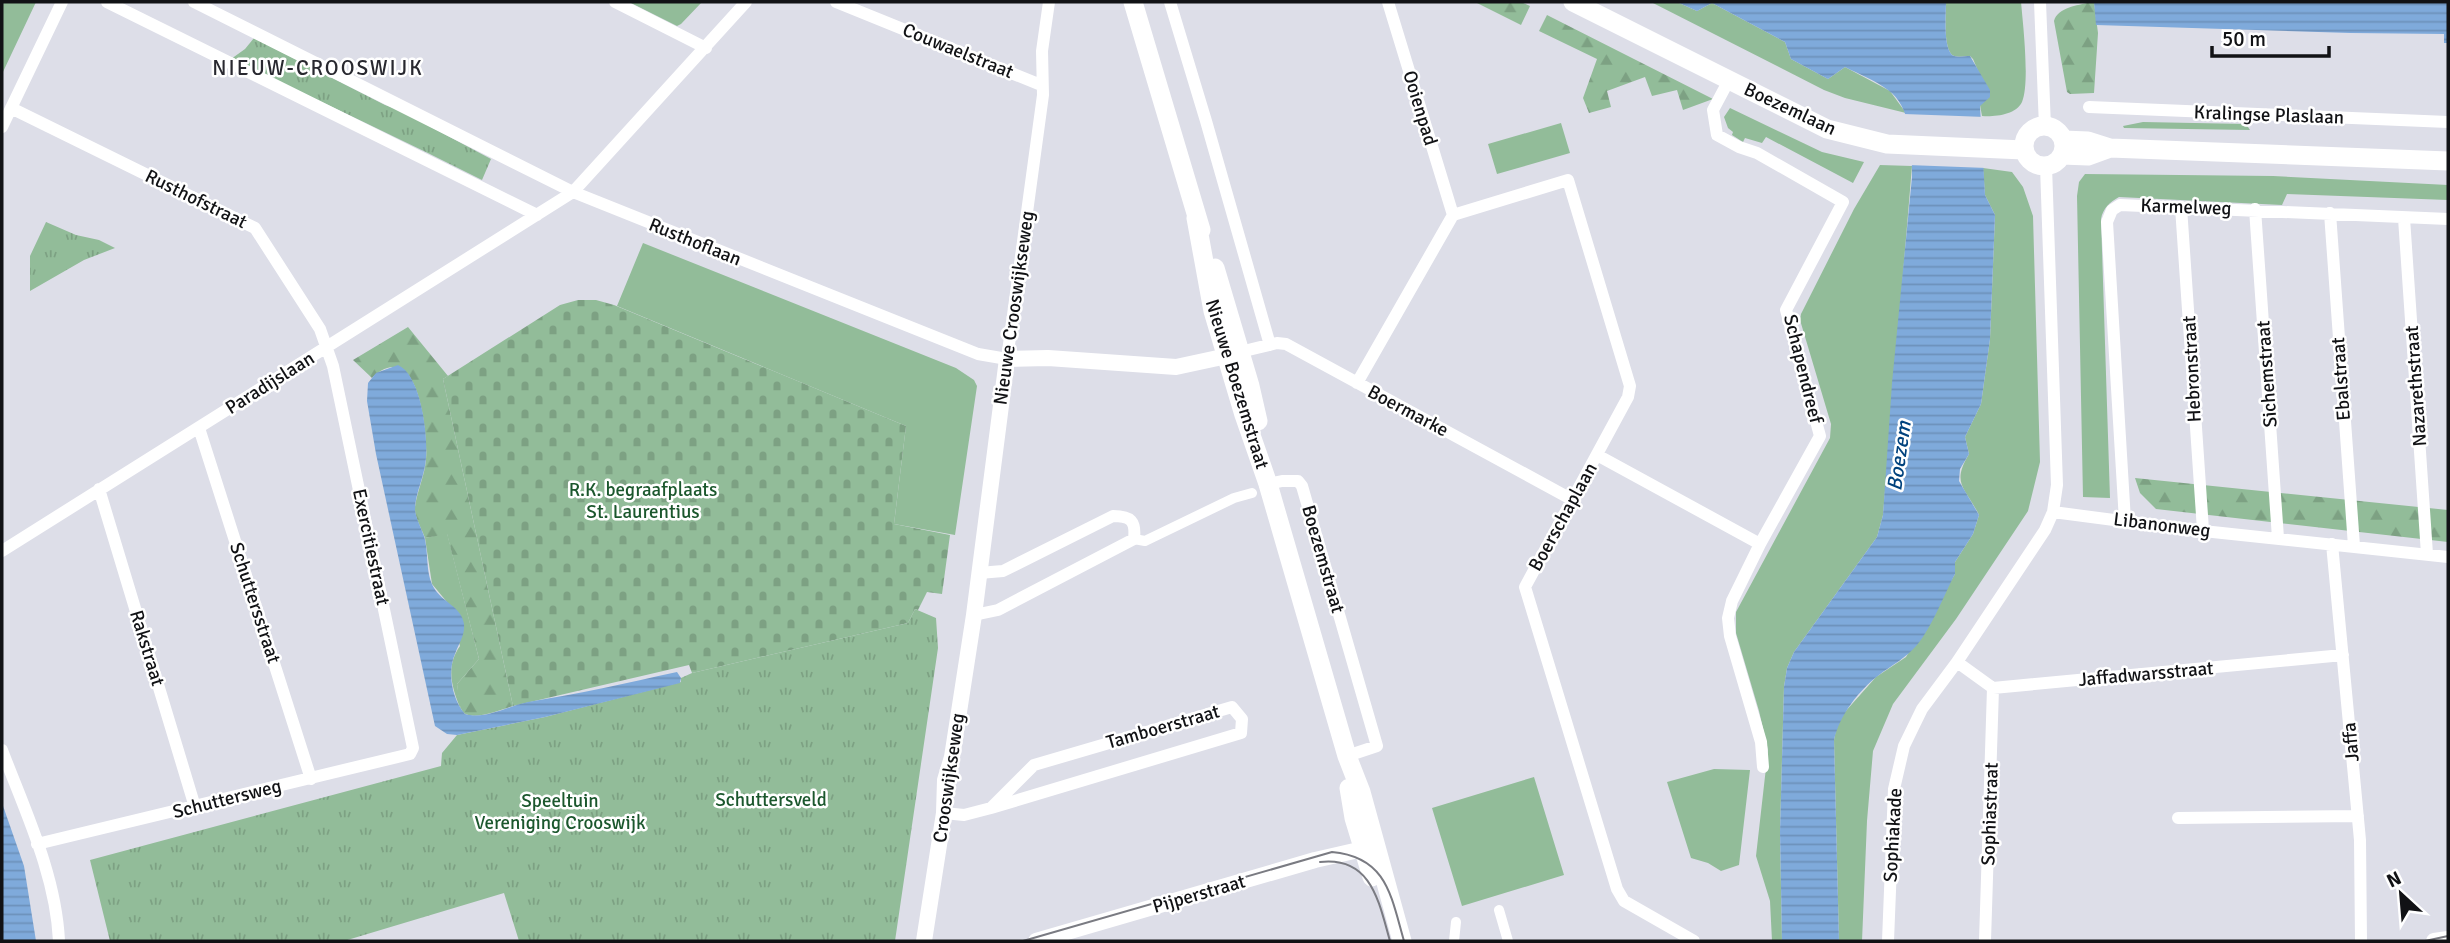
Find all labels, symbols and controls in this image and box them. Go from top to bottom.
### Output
scale bar [2212,14,2329,58]
street label: Couwaelstraat [899,18,1017,84]
text: 50 m [2222,26,2266,52]
district label: NIEUW-CROOSWIJK [212,55,424,81]
street label: Ooienpad [1397,68,1443,148]
street label: Boezemlaan [1740,77,1840,141]
street label: Kralingse Plaslaan [2193,100,2345,130]
street label: Rusthofstraat [141,164,251,234]
street label: Karmelweg [2140,193,2232,221]
street label: Nieuwe Crooswijkseweg [988,209,1040,407]
street label: Rusthoflaan [645,213,745,271]
street label: Nieuwe Boezemstraat [1200,296,1274,472]
street label: Schapendreef [1778,312,1829,428]
street label: Hebronstraat [2177,315,2207,423]
street label: Sichemstraat [2251,319,2283,428]
street label: Nazarethstraat [2400,324,2432,447]
street label: Ebalstraat [2326,336,2356,421]
street label: Paradijslaan [221,346,319,420]
street label: Boermarke [1363,380,1453,442]
water label: Boezem [1881,418,1917,493]
street label: Boerschaplaan [1523,459,1603,575]
park label: R.K. begraafplaats St. Laurentius [569,478,717,524]
street label: Exercitiestraat [347,487,395,608]
street label: Boezemstraat [1296,502,1350,616]
street label: Libanonweg [2112,507,2212,543]
street label: Schuttersstraat [224,540,286,667]
street label: Rakstraat [124,607,170,689]
street label: Jaffadwarsstraat [2077,656,2215,692]
street label: Tamboerstraat [1104,699,1223,755]
street label: Crooswijkseweg [928,712,970,844]
street label: Jaffa [2337,721,2365,763]
street label: Sophiastraat [1976,762,2004,866]
street label: Schuttersweg [170,774,284,824]
street label: Sophiakade [1879,787,1907,883]
park label: Schuttersveld [715,788,827,812]
park label: Speeltuin Vereniging Crooswijk [475,789,646,835]
north arrow [2366,859,2436,929]
text: N [2383,866,2405,893]
street label: Pijperstraat [1150,869,1248,919]

